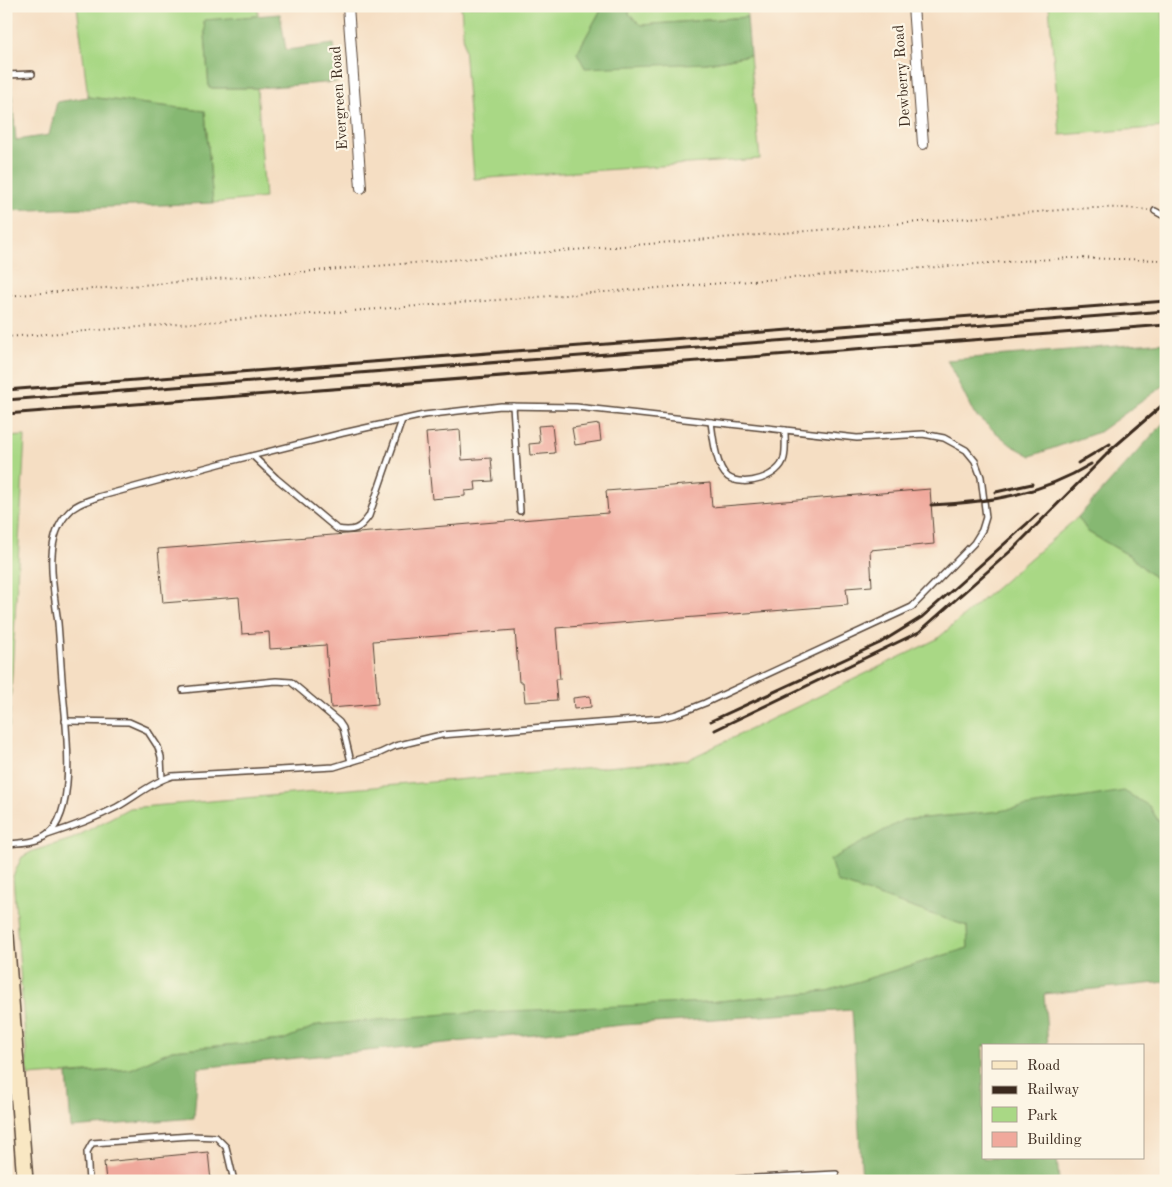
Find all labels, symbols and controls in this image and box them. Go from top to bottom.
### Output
street label: Dewberry Road [892,24,914,128]
street label: Evergreen Road [329,45,351,151]
legend [982,1044,1144,1160]
text: Road [1027,1059,1061,1074]
text: Railway [1027,1083,1080,1098]
text: Park [1027,1109,1058,1124]
text: Building [1027,1133,1082,1148]

